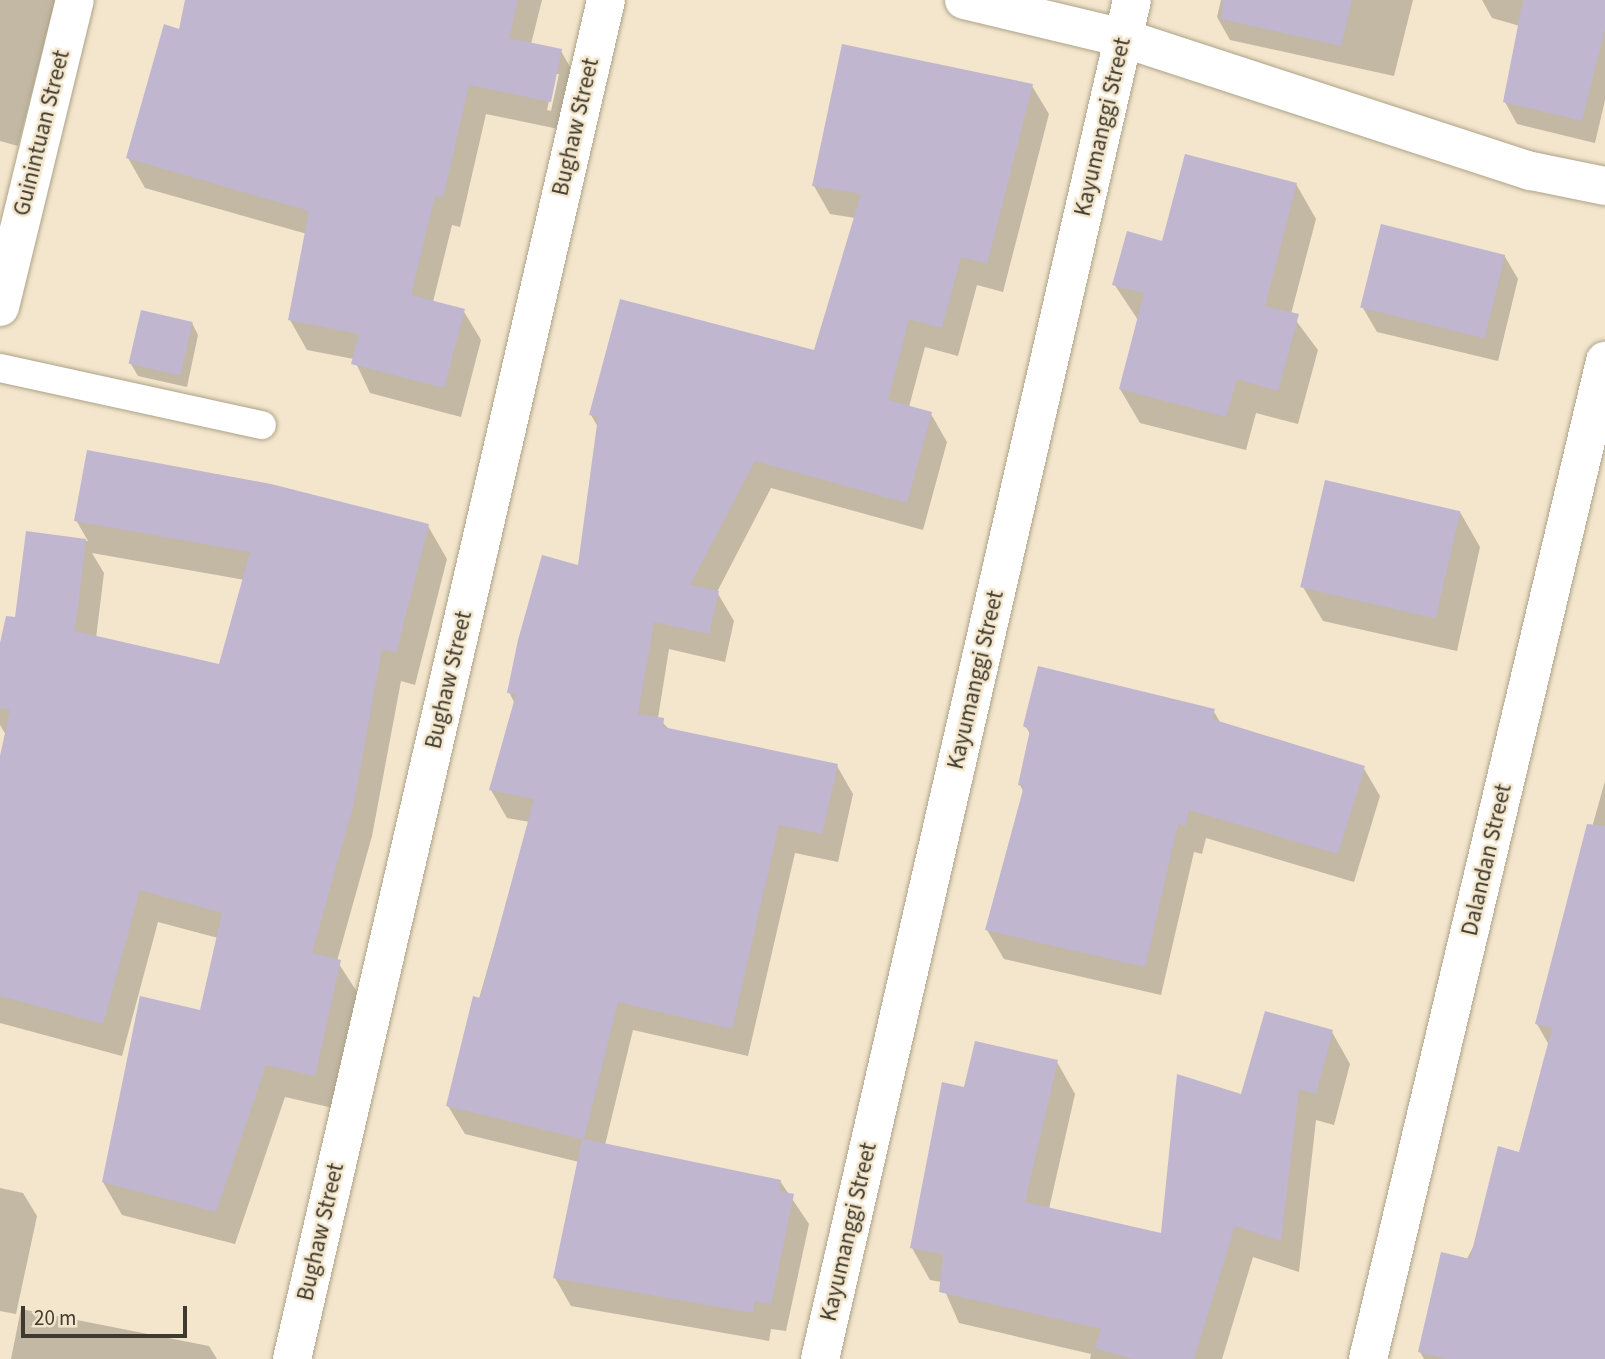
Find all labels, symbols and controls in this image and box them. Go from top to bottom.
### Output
street label: Kayumanggi Street [1069,35,1137,219]
street label: Guinintuan Street [8,47,76,219]
street label: Bughaw Street [547,55,605,199]
street label: Kayumanggi Street [942,588,1010,772]
street label: Bughaw Street [420,608,478,752]
street label: Dalandan Street [1456,781,1518,939]
street label: Kayumanggi Street [815,1140,883,1324]
street label: Bughaw Street [292,1160,350,1304]
scale bar [24,1292,191,1336]
text: 20 m [34,1303,76,1333]

